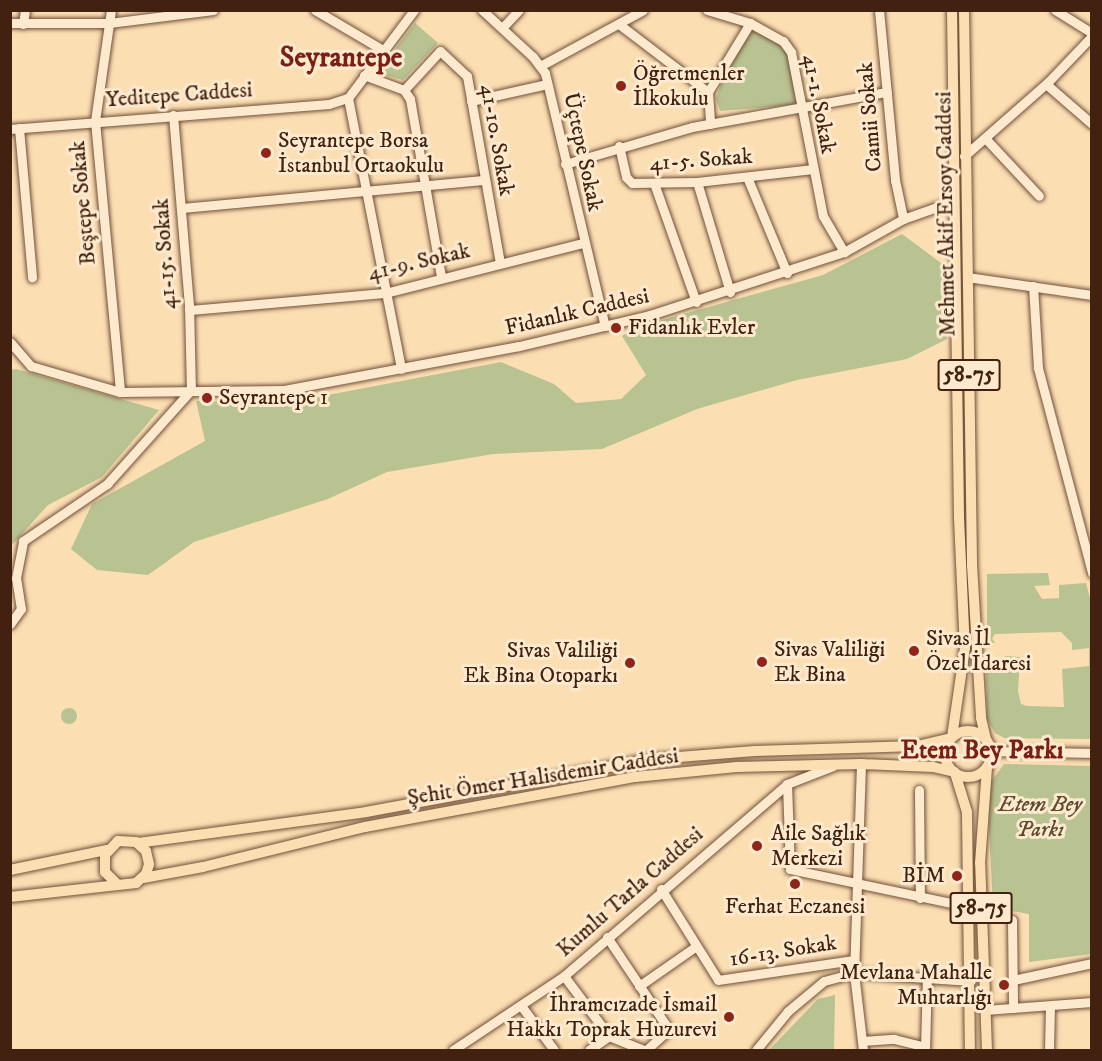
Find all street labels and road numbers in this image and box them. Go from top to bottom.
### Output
street label: 41-1. Sokak [796,52,842,156]
street label: Camii Sokak [852,61,888,173]
street label: Yeditepe Caddesi [105,77,253,113]
street label: 41-10. Sokak [474,82,520,198]
street label: Üçtepe Sokak [558,90,608,214]
street label: Mehmet Akif Ersoy Caddesi [931,91,961,337]
street label: Beştepe Sokak [64,140,102,266]
street label: 41-5. Sokak [649,143,753,177]
street label: 41-15. Sokak [148,198,182,310]
street label: 41-9. Sokak [365,237,473,287]
street label: Fidanlık Caddesi [502,283,652,341]
road number: 58-75 [938,357,1000,393]
street label: Şehit Ömer Halisdemir Caddesi [405,743,681,811]
street label: Kumlu Tarla Caddesi [551,821,709,963]
road number: 58-75 [950,890,1012,926]
street label: 16-13. Sokak [728,930,838,972]

